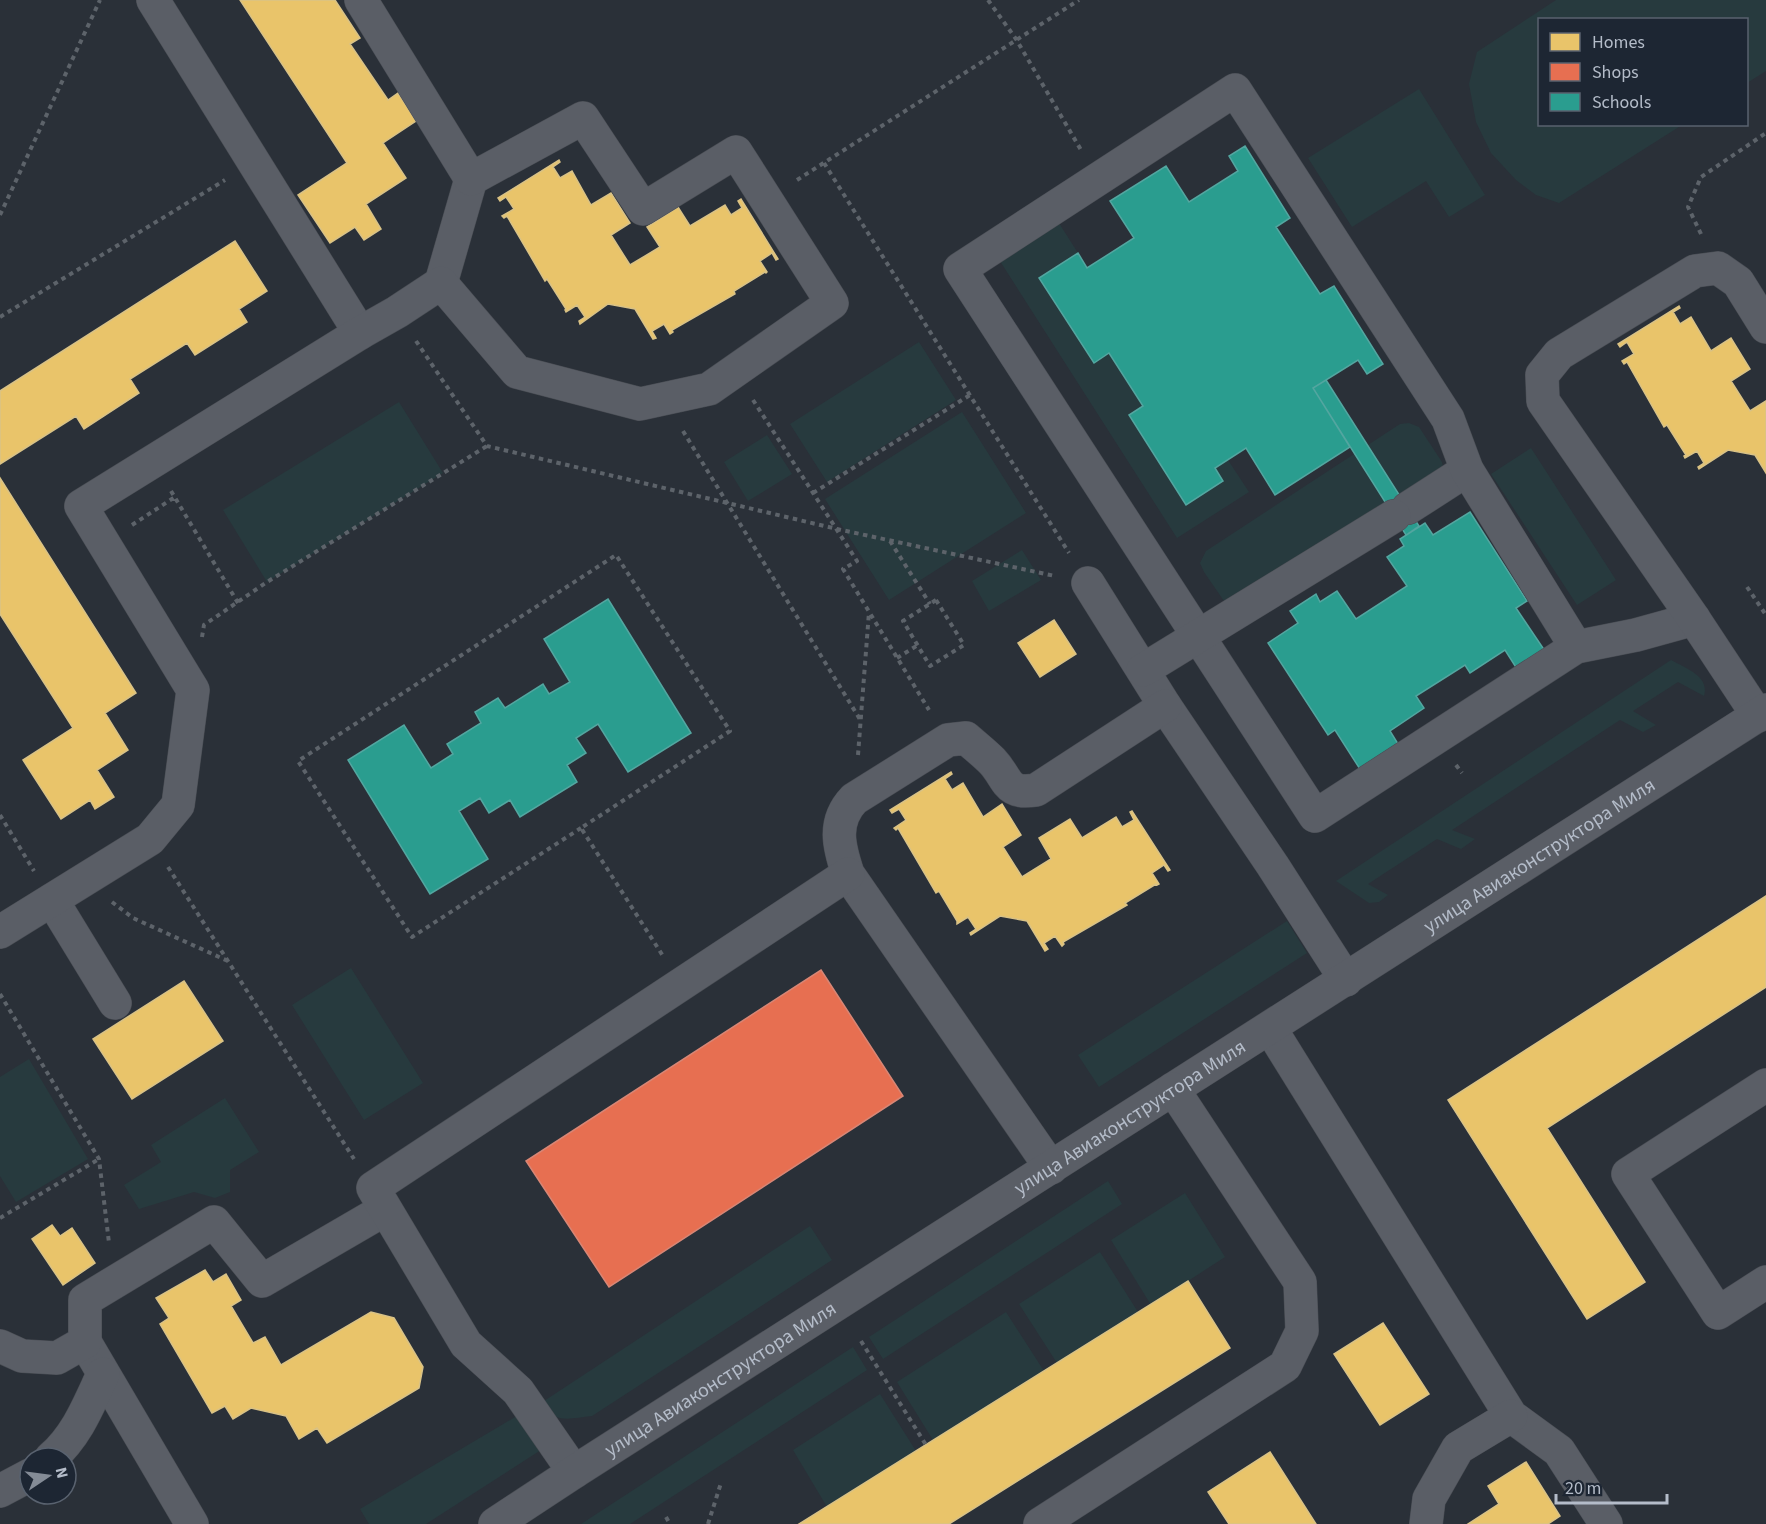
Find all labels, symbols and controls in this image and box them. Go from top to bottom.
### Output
legend [1538,18,1748,126]
text: Homes [1592,30,1645,55]
text: Shops [1592,60,1639,85]
text: Schools [1592,90,1651,115]
street label: улица Авиаконструктора Миля [1418,771,1661,940]
street label: улица Авиаконструктора Миля [1009,1033,1251,1202]
street label: улица Авиаконструктора Миля [599,1295,842,1464]
north arrow [18,1446,78,1506]
text: N [50,1465,74,1481]
scale bar [1556,1467,1667,1505]
text: 20 m [1565,1476,1601,1501]

